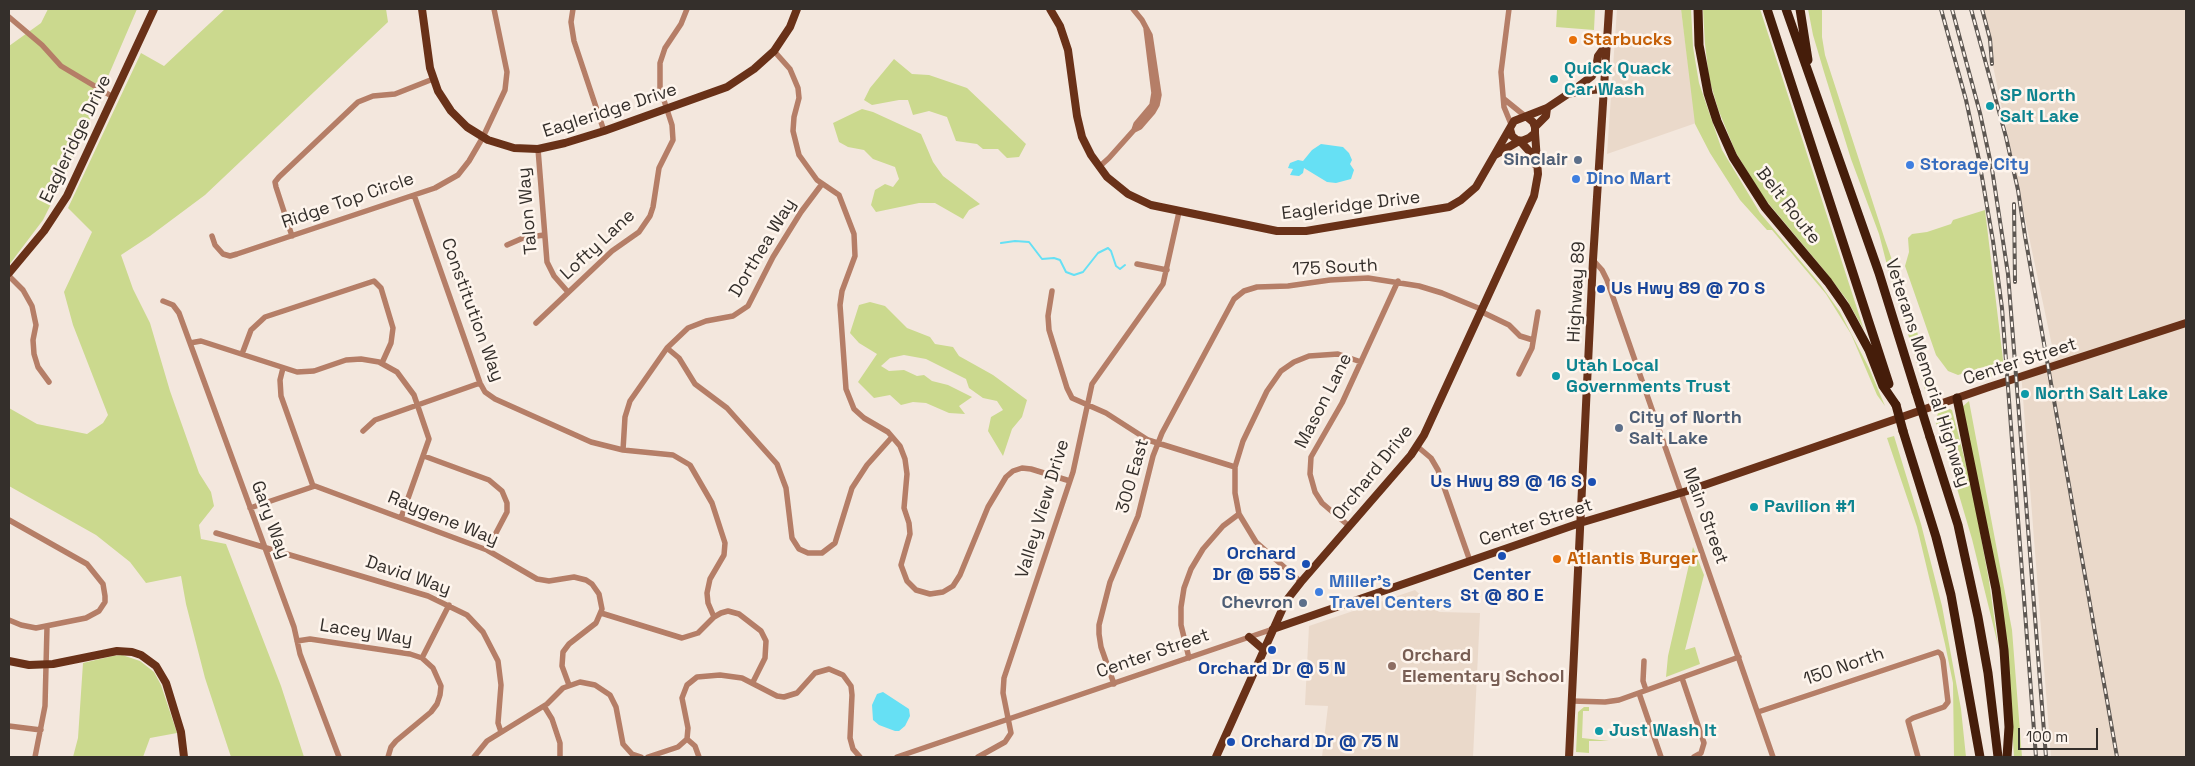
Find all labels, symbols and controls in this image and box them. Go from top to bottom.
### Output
place label: Starbucks [1583,29,1672,51]
marker: Starbucks [1567,34,1579,46]
place label: Quick Quack Car Wash [1564,58,1671,100]
street label: Eagleridge Drive [36,72,116,206]
marker: Quick Quack Car Wash [1548,73,1560,85]
street label: Eagleridge Drive [540,79,680,143]
place label: SP North Salt Lake [2000,85,2079,128]
marker: SP North Salt Lake [1984,100,1996,112]
place label: Sinclair [1504,149,1568,171]
marker: Sinclair [1572,154,1584,166]
place label: Storage City [1920,154,2029,176]
marker: Storage City [1904,159,1916,171]
street label: Belt Route [1751,163,1825,249]
street label: Talon Way [513,167,543,255]
street label: Ridge Top Circle [279,168,417,234]
place label: Dino Mart [1586,168,1671,190]
marker: Dino Mart [1570,173,1582,185]
street label: Eagleridge Drive [1280,187,1422,225]
street label: Dorthea Way [725,195,801,301]
street label: Lofty Lane [556,205,640,285]
street label: Constitution Way [436,235,508,385]
street label: Highway 89 [1564,241,1590,343]
street label: 175 South [1292,255,1378,281]
street label: Veterans Memorial Highway [1880,256,1974,490]
place label: Us Hwy 89 @ 70 S [1611,278,1765,300]
marker: Us Hwy 89 @ 70 S [1595,283,1607,295]
street label: Center Street [1961,333,2079,391]
street label: Mason Lane [1291,350,1357,452]
place label: Utah Local Governments Trust [1566,355,1731,398]
marker: Utah Local Governments Trust [1550,370,1562,382]
place label: North Salt Lake [2035,383,2168,405]
marker: North Salt Lake [2019,388,2031,400]
place label: City of North Salt Lake [1629,407,1742,449]
street label: Orchard Drive [1328,421,1418,525]
marker: City of North Salt Lake [1613,422,1625,434]
street label: 300 East [1112,436,1154,516]
street label: Valley View Drive [1012,437,1074,581]
street label: Main Street [1678,465,1732,567]
place label: Us Hwy 89 @ 16 S [1430,471,1582,493]
marker: Us Hwy 89 @ 16 S [1586,476,1598,488]
street label: Gary Way [246,478,294,562]
street label: Raygene Way [384,487,502,551]
street label: Center Street [1477,494,1595,552]
place label: Pavilion #1 [1764,496,1855,518]
marker: Pavilion #1 [1748,501,1760,513]
place label: Orchard Dr @ 55 S [1212,543,1296,586]
place label: Atlantis Burger [1567,548,1698,570]
marker: Center St @ 80 E [1496,550,1508,562]
street label: David Way [362,551,454,601]
marker: Atlantis Burger [1551,553,1563,565]
marker: Orchard Dr @ 55 S [1300,558,1312,570]
place label: Center St @ 80 E [1460,564,1544,606]
place label: Miller's Travel Centers [1329,571,1452,614]
marker: Miller's Travel Centers [1313,586,1325,598]
place label: Chevron [1221,592,1293,614]
marker: Chevron [1297,597,1309,609]
street label: Lacey Way [318,615,414,651]
street label: Center Street [1094,625,1212,683]
street label: 150 North [1801,643,1887,691]
marker: Orchard Dr @ 5 N [1266,644,1278,656]
place label: Orchard Elementary School [1402,645,1565,688]
place label: Orchard Dr @ 5 N [1198,658,1346,680]
marker: Orchard Elementary School [1386,660,1398,672]
scale bar [2020,718,2100,750]
place label: Just Wash It [1609,720,1717,742]
marker: Just Wash It [1593,725,1605,737]
text: 100 m [2026,727,2068,746]
place label: Orchard Dr @ 75 N [1241,731,1399,753]
marker: Orchard Dr @ 75 N [1225,736,1237,748]

